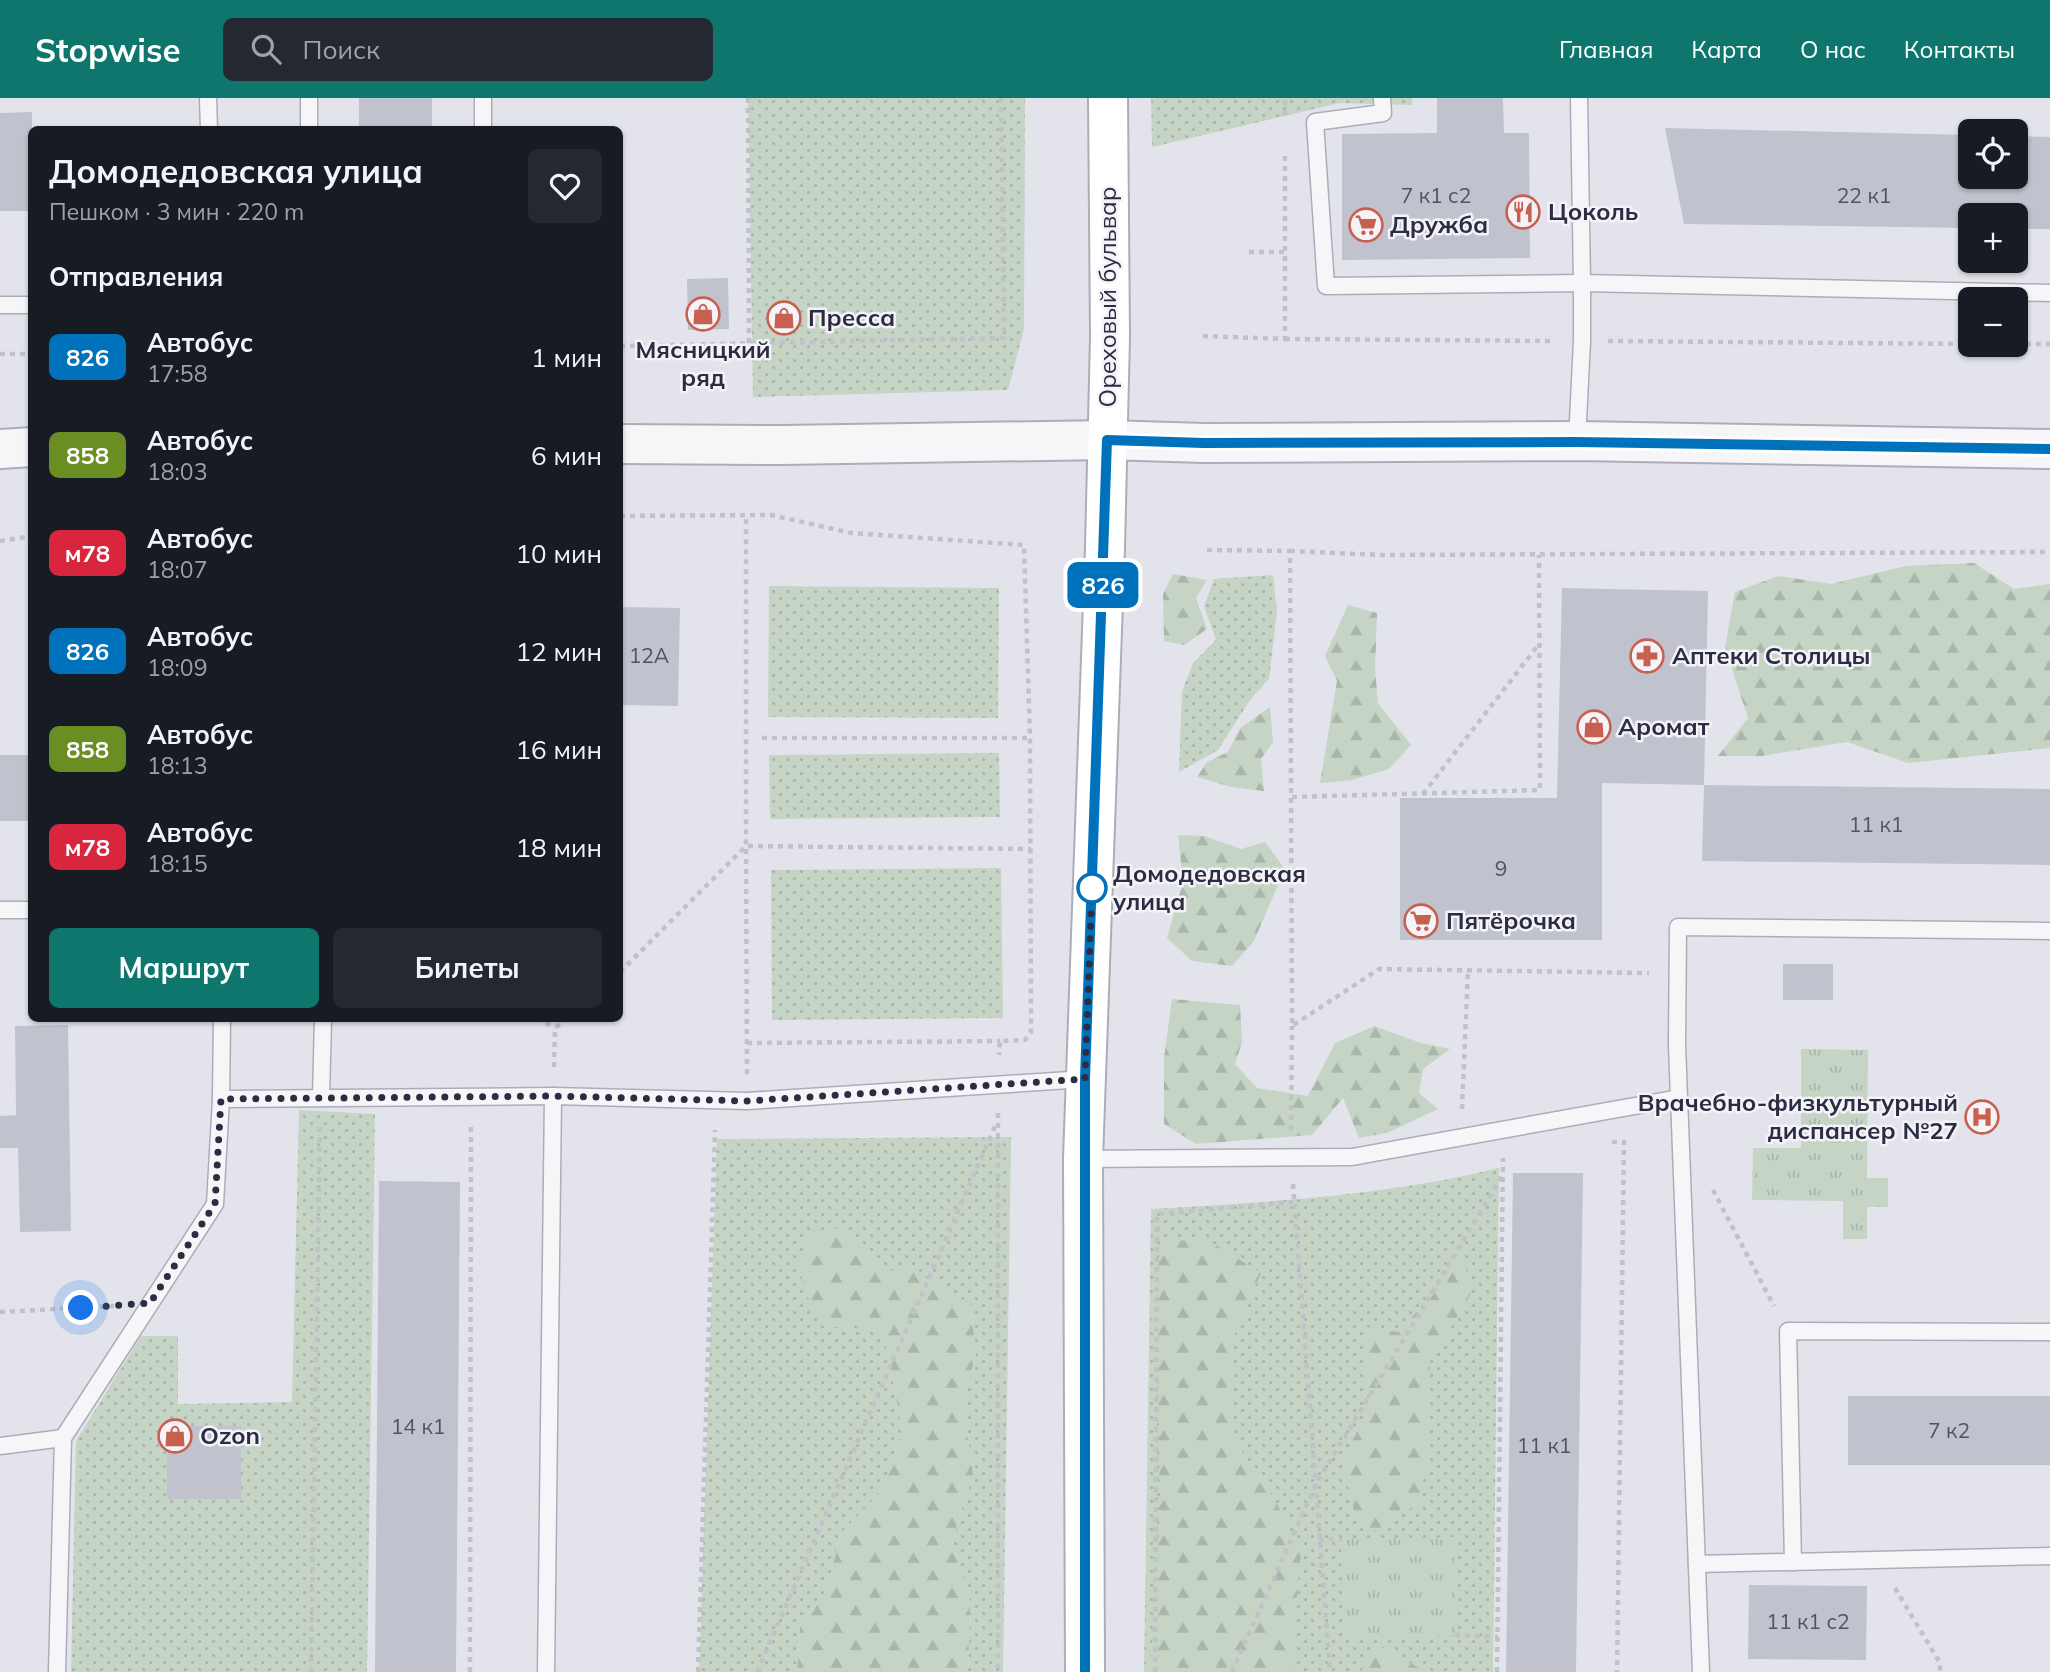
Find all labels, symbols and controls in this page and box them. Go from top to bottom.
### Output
search box [223,18,713,81]
text: Stopwise [35,29,181,70]
icon: search [247,30,285,68]
text: Поиск [303,33,380,66]
text: Главная [1559,34,1653,64]
text: Карта [1691,34,1762,64]
text: О нас [1800,34,1866,64]
text: Контакты [1904,34,2015,64]
map controls [1958,119,2028,357]
button: locate [1958,119,2028,189]
button: heart [528,149,602,223]
text: Домодедовская улица [49,150,423,191]
house number: 7 к1 с2 [1401,182,1471,208]
house number: 22 к1 [1837,182,1891,208]
street label: Ореховый бульвар [1092,187,1122,407]
restaurant icon: Цоколь [1504,193,1542,231]
place label: Цоколь [1548,196,1638,226]
text: Пешком · 3 мин · 220 m [49,197,304,226]
button: + [1958,203,2028,273]
supermarket icon: Дружба [1347,206,1385,244]
place label: Дружба [1390,209,1488,239]
text: Отправления [49,260,223,293]
button: − [1958,287,2028,357]
shop icon: Мясницкий ряд [684,295,722,333]
shop icon: Пресса [765,299,803,337]
place label: Пресса [808,302,895,332]
text: Автобус [147,326,253,359]
place label: Мясницкий ряд [635,334,771,392]
text: 1 мин [531,341,602,374]
text: 826 [66,342,109,372]
text: 17:58 [147,359,207,388]
text: Автобус [147,424,253,457]
text: 6 мин [531,439,602,472]
text: 858 [66,440,109,470]
text: 18:03 [147,457,207,486]
text: Автобус [147,522,253,555]
text: 10 мин [515,537,602,570]
text: м78 [65,538,110,568]
text: 18:07 [147,555,207,584]
line badge: 826 [1063,562,1143,608]
text: 826 [1081,570,1125,600]
text: Автобус [147,620,253,653]
text: 12 мин [515,635,602,668]
text: 826 [66,636,109,666]
pharmacy icon: Аптеки Столицы [1628,637,1666,675]
place label: Аптеки Столицы [1672,640,1871,670]
house number: 12А [629,642,670,668]
text: 18:09 [147,653,207,682]
shop icon: Аромат [1575,708,1613,746]
place label: Аромат [1618,711,1710,741]
text: Автобус [147,718,253,751]
text: 16 мин [515,733,602,766]
text: 858 [66,734,109,764]
text: 18:13 [147,751,207,780]
house number: 11 к1 [1849,811,1903,837]
text: Автобус [147,816,253,849]
text: 18 мин [515,831,602,864]
text: м78 [65,832,110,862]
text: 18:15 [147,849,207,878]
house number: 9 [1495,855,1507,881]
place label: Домодедовская улица [1113,858,1306,916]
marker: Домодедовская улица [1077,873,1107,903]
supermarket icon: Пятёрочка [1402,902,1440,940]
place label: Пятёрочка [1446,905,1576,935]
button: Маршрут [49,928,319,1008]
button: Билеты [333,928,602,1008]
place label: Врачебно-физкультурный диспансер №27 [1638,1087,1958,1145]
hospital icon: Врачебно-физкультурный диспансер №27 [1963,1098,2001,1136]
your location [63,1290,98,1325]
house number: 14 к1 [391,1413,445,1439]
shop icon: Ozon [156,1417,194,1455]
house number: 7 к2 [1928,1417,1970,1443]
place label: Ozon [200,1420,260,1450]
house number: 11 к1 [1517,1432,1571,1458]
house number: 11 к1 с2 [1766,1608,1850,1634]

